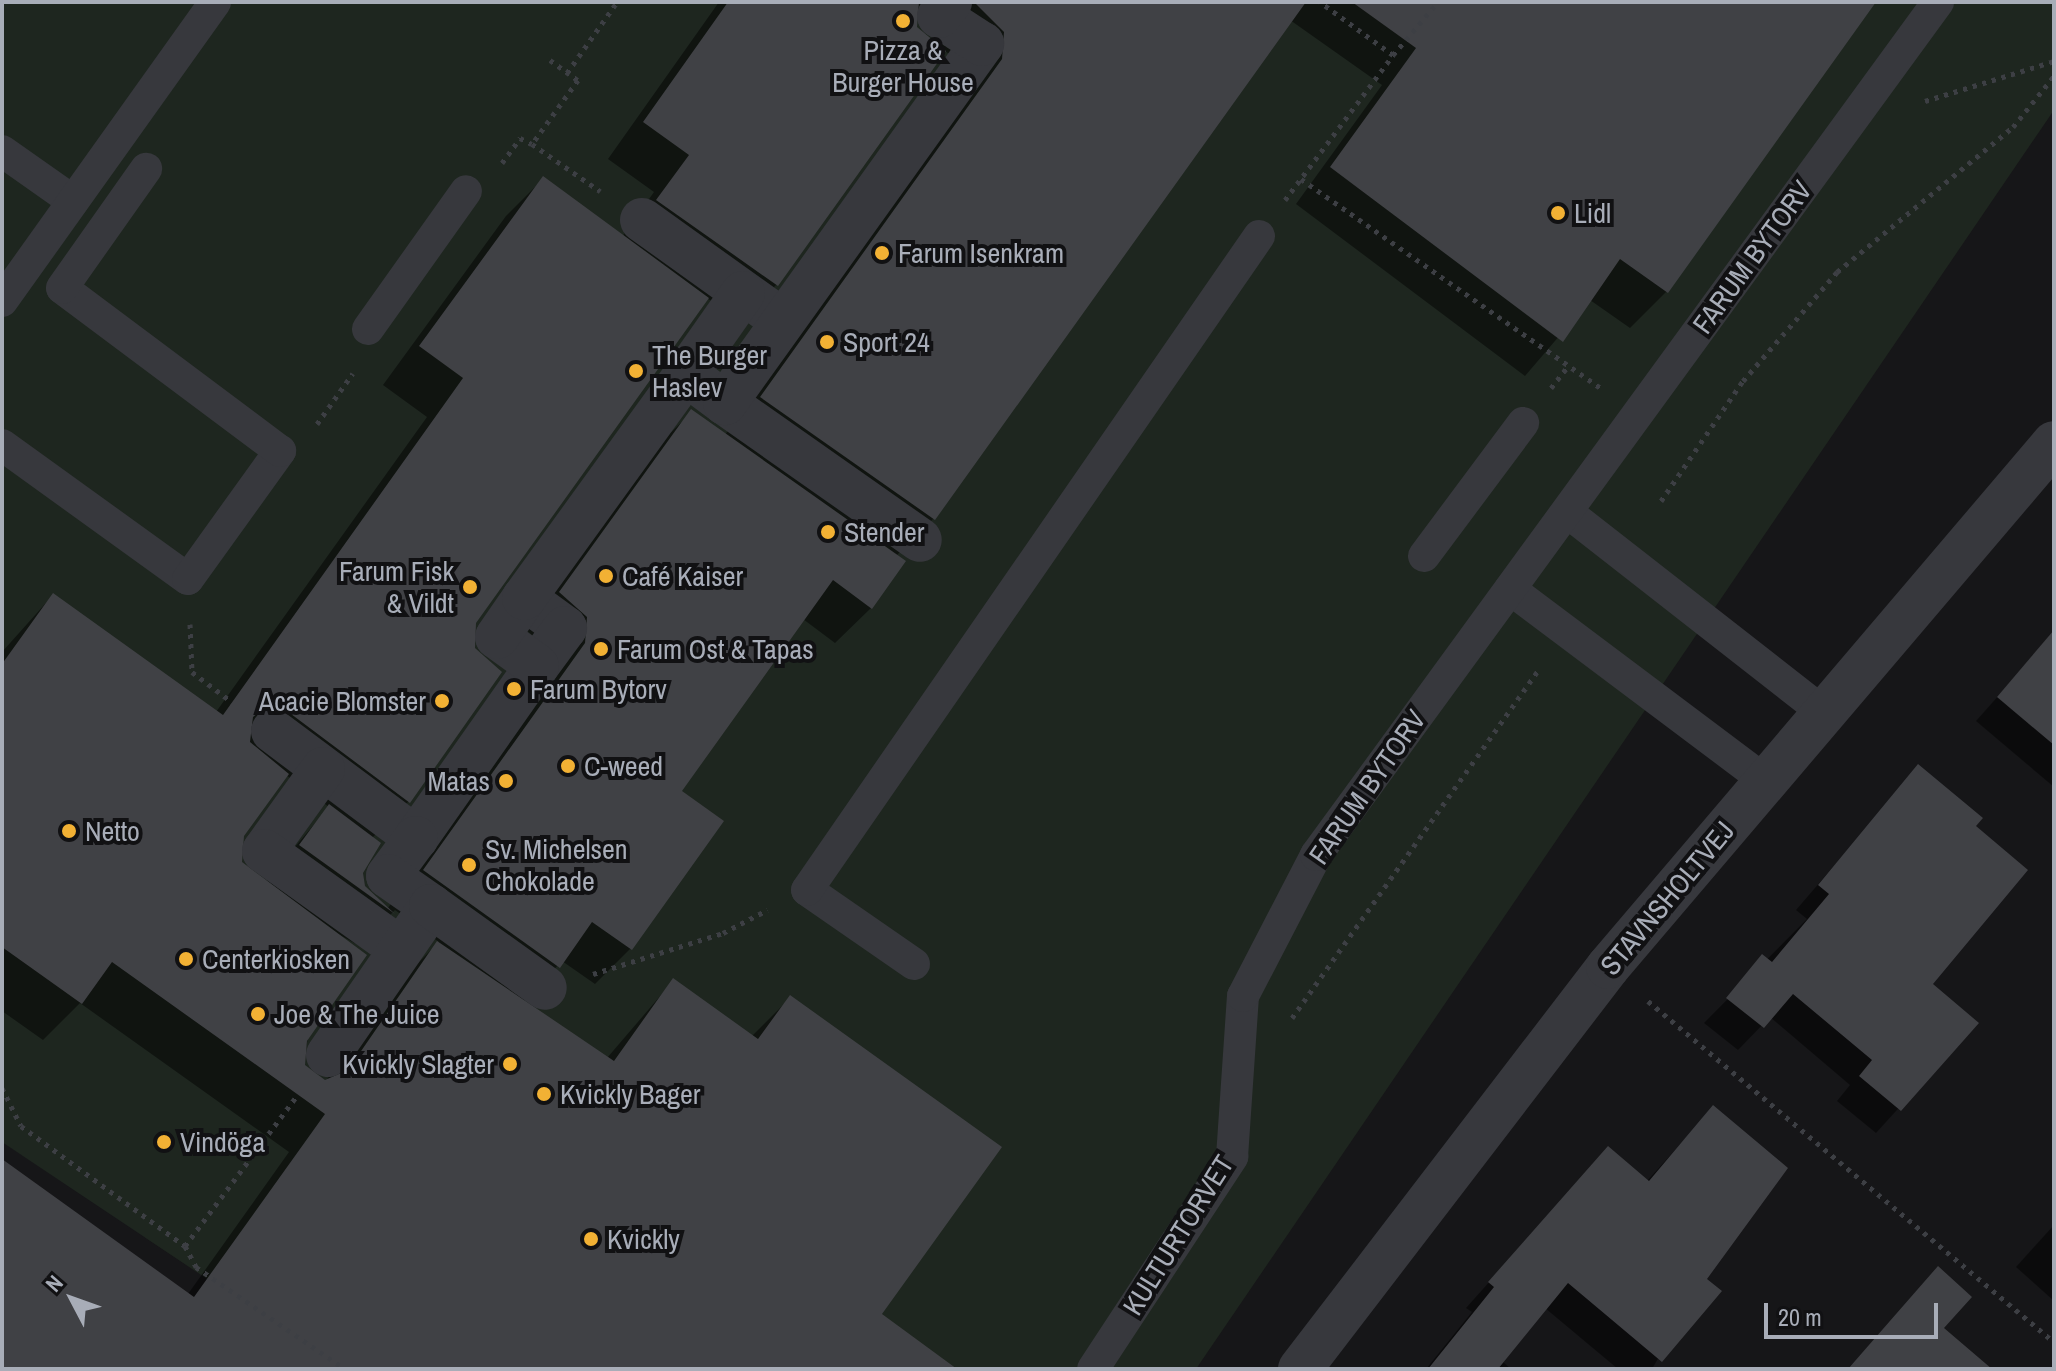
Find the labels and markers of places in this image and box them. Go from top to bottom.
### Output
marker: Pizza & Burger House [894,12,912,30]
place label: Pizza & Burger House [832,33,974,99]
place label: Lidl [1574,196,1611,230]
marker: Lidl [1549,204,1567,222]
place label: Farum Isenkram [898,236,1064,270]
marker: Farum Isenkram [873,244,891,262]
place label: Sport 24 [843,325,930,359]
marker: Sport 24 [818,333,836,351]
place label: The Burger Haslev [652,338,767,404]
marker: The Burger Haslev [627,362,645,380]
place label: Stender [844,515,924,549]
marker: Stender [819,523,837,541]
place label: Farum Fisk & Vildt [339,554,454,620]
place label: Café Kaiser [622,559,743,593]
marker: Café Kaiser [597,567,615,585]
marker: Farum Fisk & Vildt [461,578,479,596]
place label: Farum Ost & Tapas [617,632,814,666]
marker: Farum Ost & Tapas [592,640,610,658]
place label: Farum Bytorv [530,672,667,706]
marker: Farum Bytorv [505,680,523,698]
place label: Acacie Blomster [259,684,426,718]
marker: Acacie Blomster [433,692,451,710]
place label: C-weed [584,749,663,783]
marker: C-weed [559,757,577,775]
place label: Matas [427,764,490,798]
marker: Matas [497,772,515,790]
place label: Netto [85,814,140,848]
marker: Netto [60,822,78,840]
place label: Sv. Michelsen Chokolade [485,832,628,898]
marker: Sv. Michelsen Chokolade [460,856,478,874]
place label: Centerkiosken [202,942,350,976]
marker: Centerkiosken [177,950,195,968]
place label: Joe & The Juice [274,997,440,1031]
marker: Joe & The Juice [249,1005,267,1023]
place label: Kvickly Slagter [342,1047,494,1081]
marker: Kvickly Slagter [501,1055,519,1073]
place label: Kvickly Bager [560,1077,700,1111]
marker: Kvickly Bager [535,1085,553,1103]
place label: Vindöga [180,1125,265,1159]
marker: Vindöga [155,1133,173,1151]
place label: Kvickly [607,1222,680,1256]
marker: Kvickly [582,1230,600,1248]

